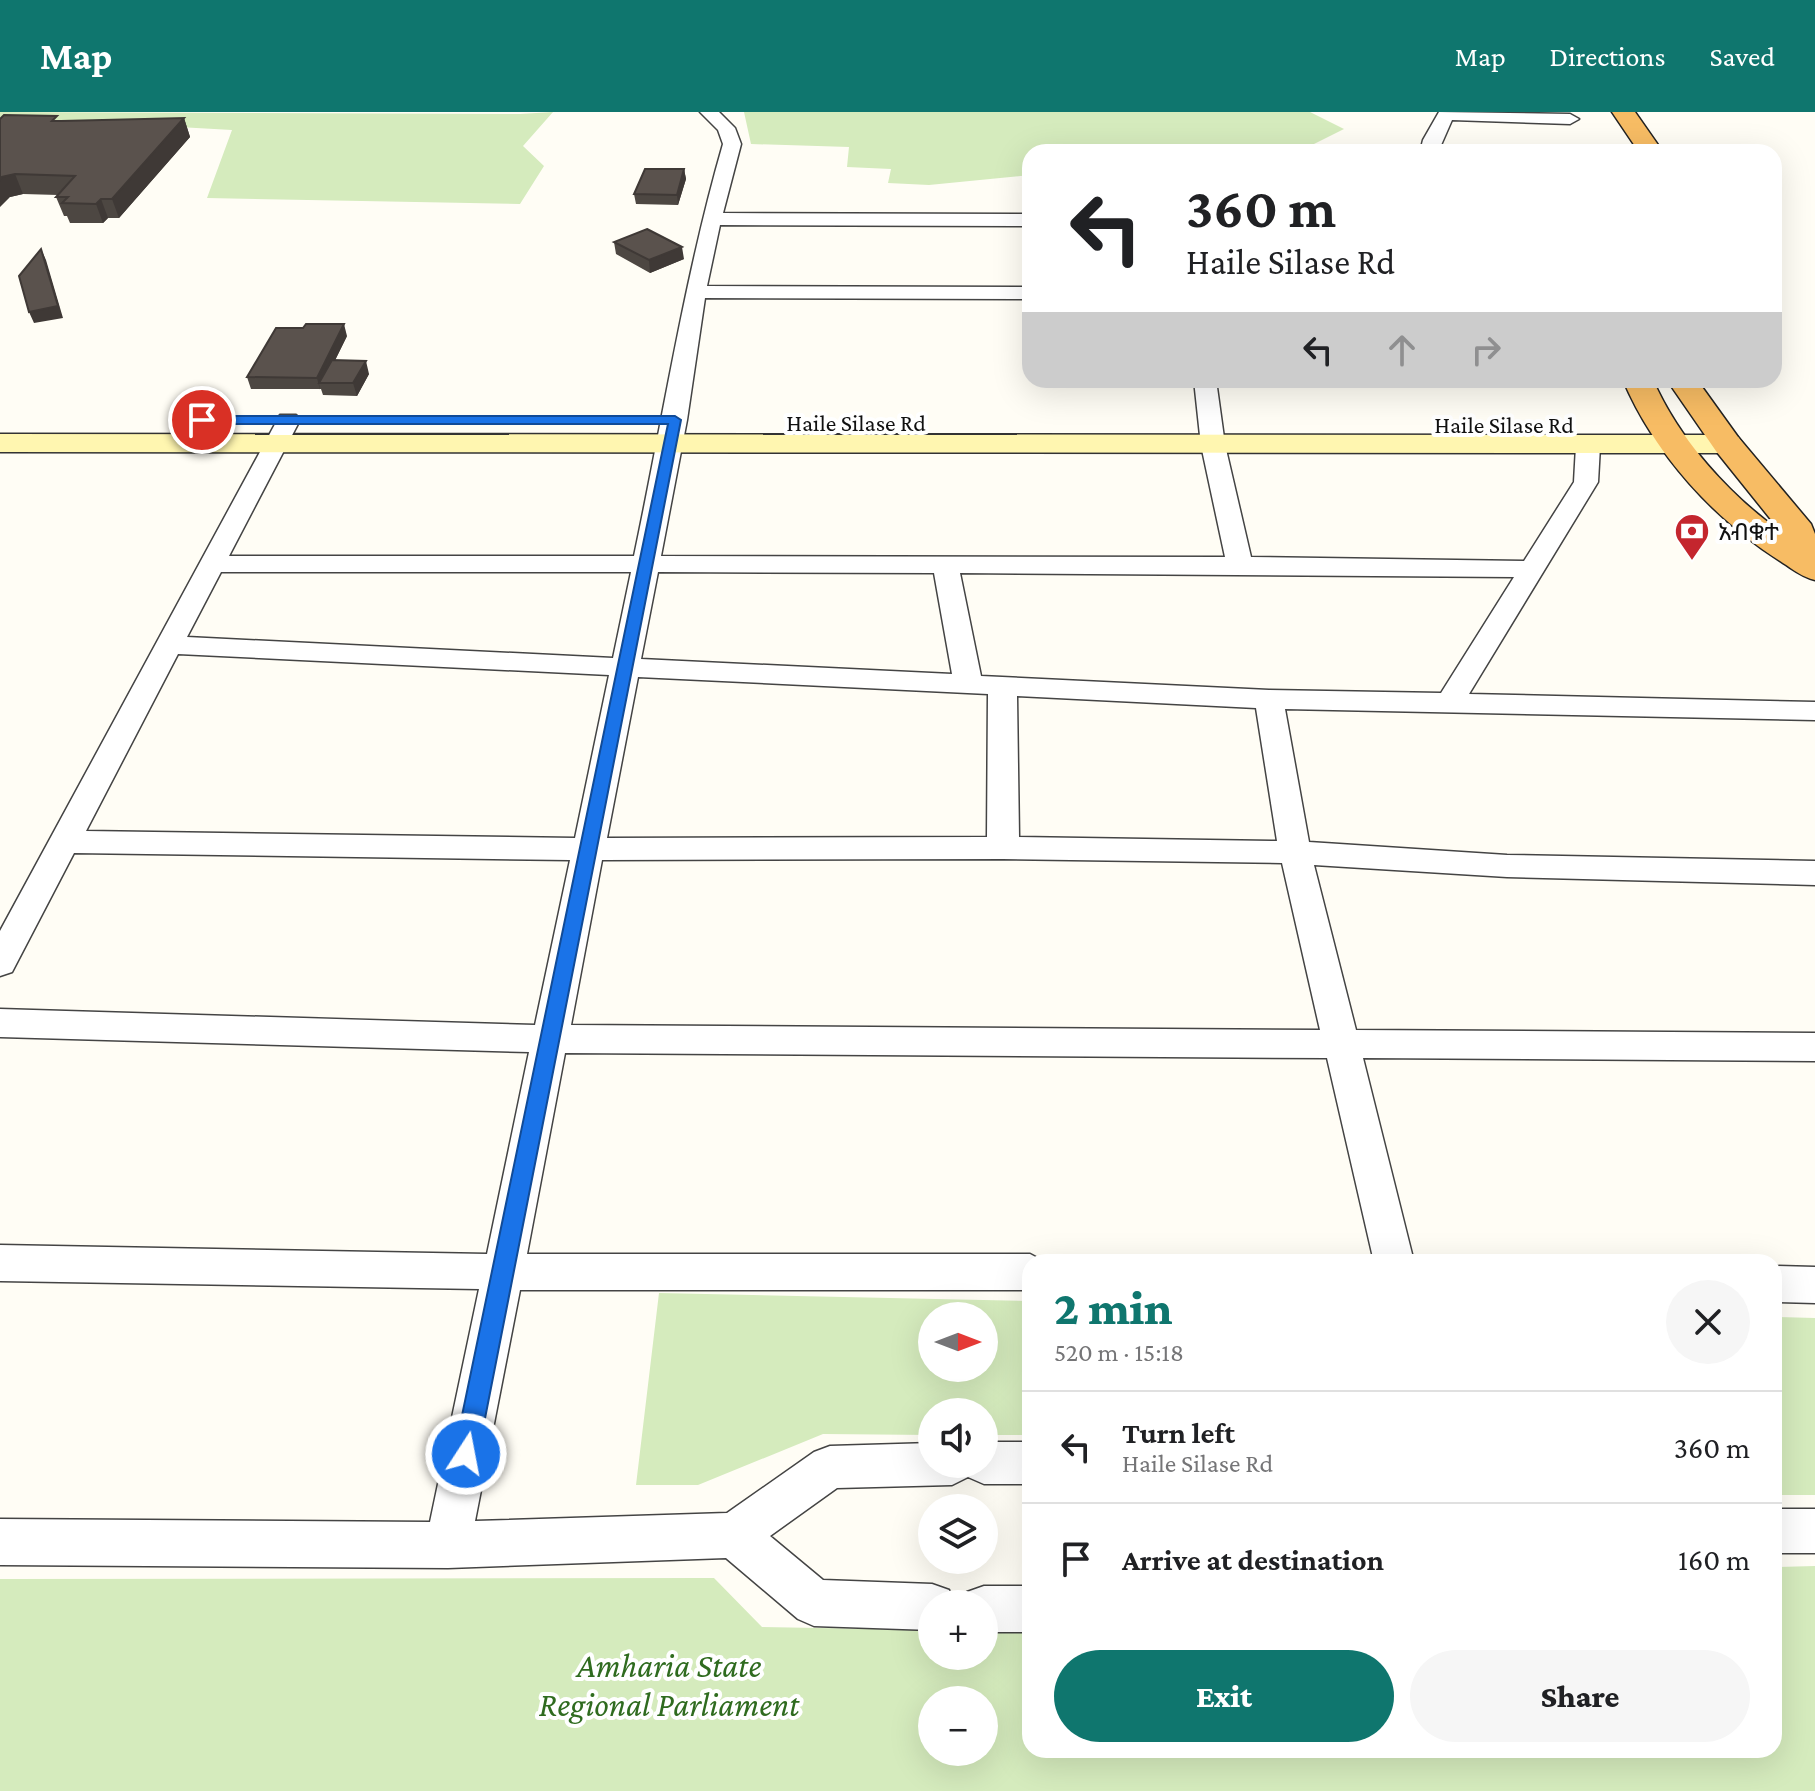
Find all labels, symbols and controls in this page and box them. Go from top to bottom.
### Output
text: Map [40,35,113,77]
text: Map [1455,41,1506,72]
text: Directions [1550,41,1665,72]
text: Saved [1709,41,1775,72]
icon: left [1054,176,1158,280]
text: 360 m [1186,177,1336,239]
text: Haile Silase Rd [1186,242,1395,282]
icon: left [1296,328,1340,372]
icon: ahead [1380,328,1424,372]
icon: right [1464,328,1508,372]
pin [168,386,236,454]
icon: arrive [180,398,224,442]
street label: Haile Silase Rd [786,409,926,436]
street label: Haile Silase Rd [1434,411,1574,438]
bank icon: አብቁተ [1673,512,1711,562]
place label: አብቁተ [1718,518,1779,545]
button: close [1666,1280,1750,1364]
text: 2 min [1054,1281,1173,1334]
north arrow [918,1302,998,1382]
map controls [918,1302,998,1766]
text: 520 m · 15:18 [1054,1338,1184,1367]
button: sound [918,1398,998,1478]
position arrow [424,1412,508,1496]
text: Turn left [1122,1416,1235,1449]
icon: left [1054,1425,1098,1469]
text: 360 m [1674,1431,1750,1464]
text: Haile Silase Rd [1122,1449,1273,1478]
button: layers [918,1494,998,1574]
icon: arrive [1054,1537,1098,1581]
text: Arrive at destination [1122,1543,1384,1576]
text: 160 m [1678,1543,1750,1576]
button: + [918,1590,998,1670]
park label: Amharia State Regional Parliament [539,1647,800,1724]
button: Exit [1054,1650,1394,1742]
button: Share [1410,1650,1750,1742]
button: − [918,1686,998,1766]

